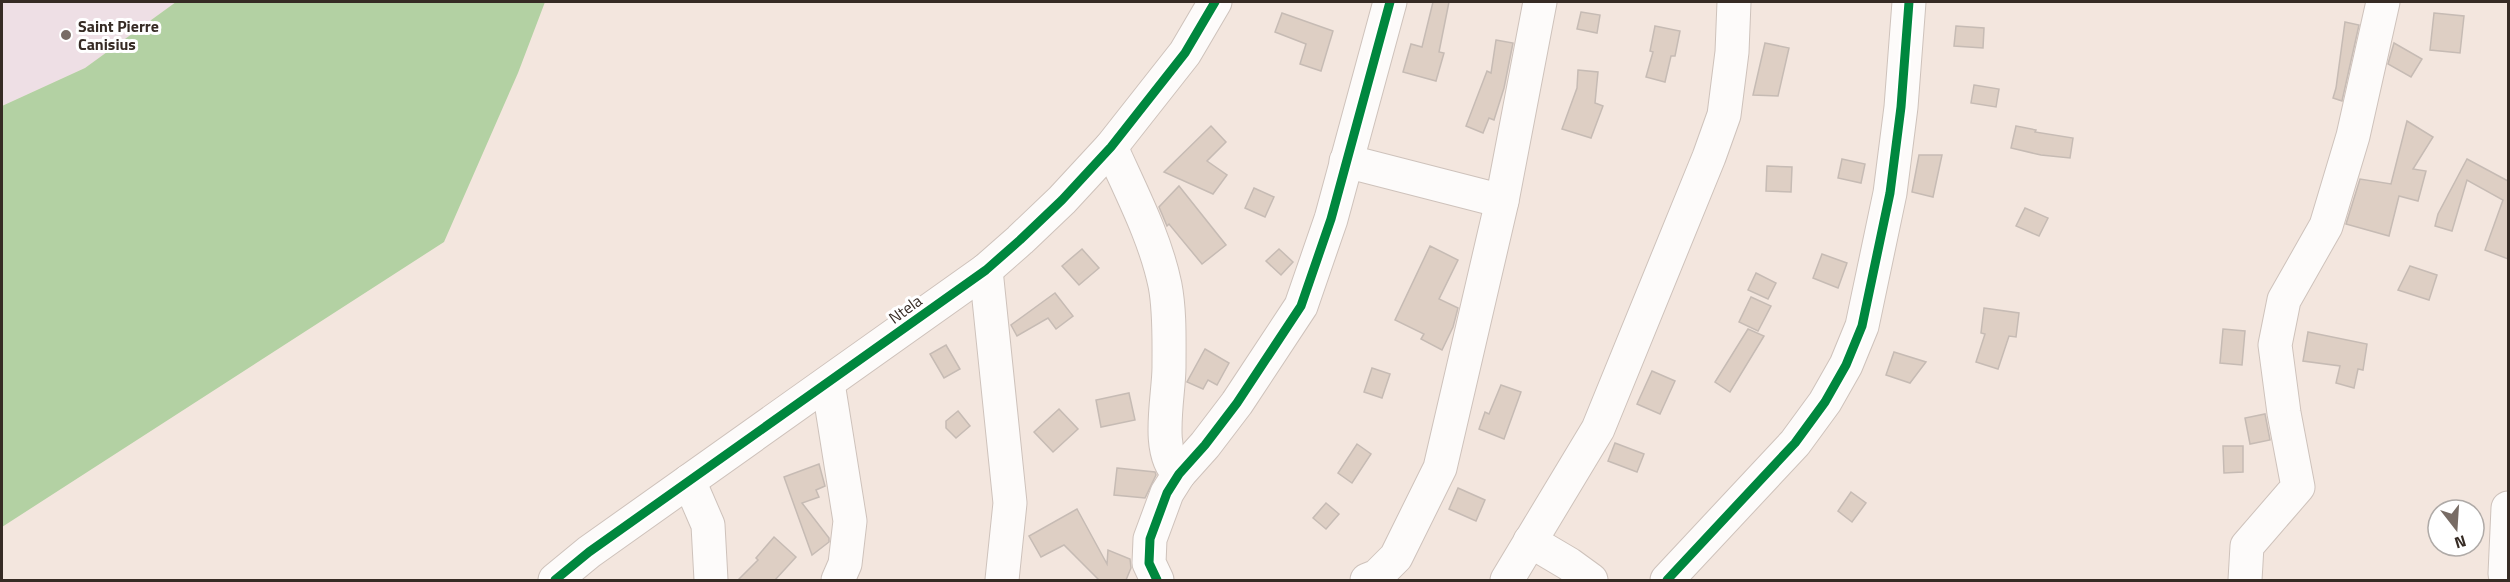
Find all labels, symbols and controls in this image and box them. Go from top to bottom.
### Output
place label: Saint Pierre Canisius [78,14,159,56]
marker: Saint Pierre Canisius [59,28,73,42]
street label: Ntela [883,289,927,329]
north arrow [2426,498,2486,558]
text: N [2452,529,2469,555]

